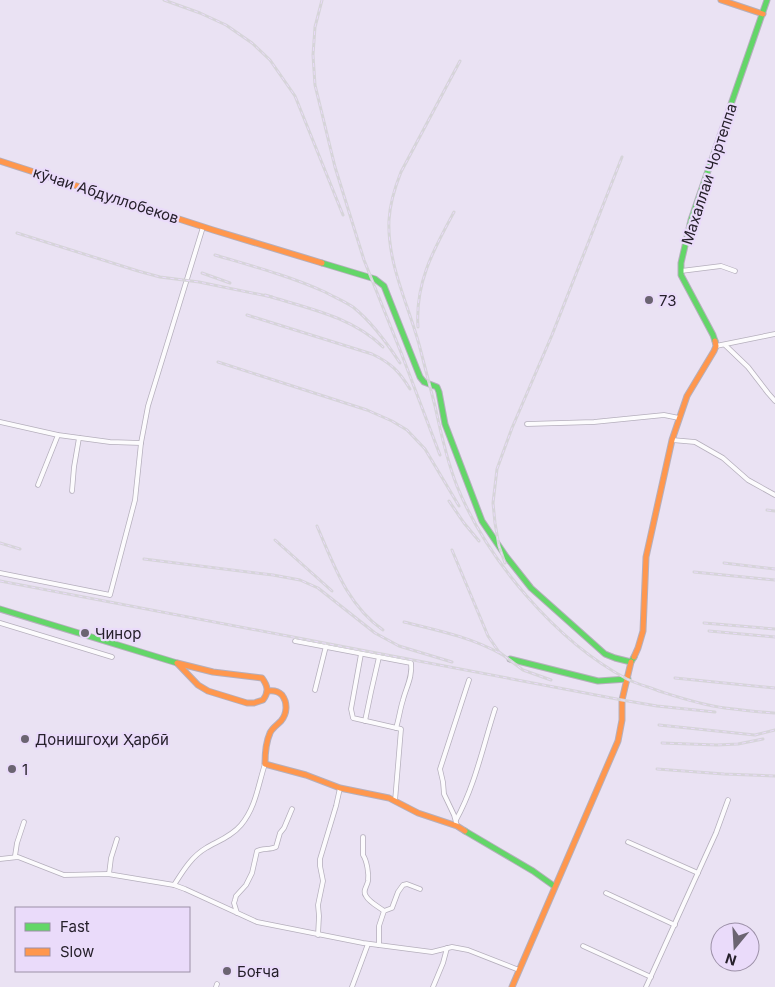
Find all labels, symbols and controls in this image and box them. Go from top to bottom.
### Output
street label: Махаллаи Чортеппа [677,101,741,247]
street label: кӯчаи Абдуллобеков [31,162,181,228]
place label: 73 [659,291,677,310]
marker: 73 [643,294,655,306]
place label: Чинор [95,624,141,643]
marker: Чинор [79,627,91,639]
place label: Донишгоҳи Ҳарбӣ [35,730,169,749]
marker: Донишгоҳи Ҳарбӣ [19,733,31,745]
place label: 1 [22,760,28,779]
marker: 1 [6,763,18,775]
legend [15,907,190,972]
text: Fast [60,917,90,936]
north arrow [710,922,760,972]
text: Slow [60,942,94,961]
text: N [723,950,739,970]
place label: Боғча [237,962,279,981]
marker: Боғча [221,965,233,977]

